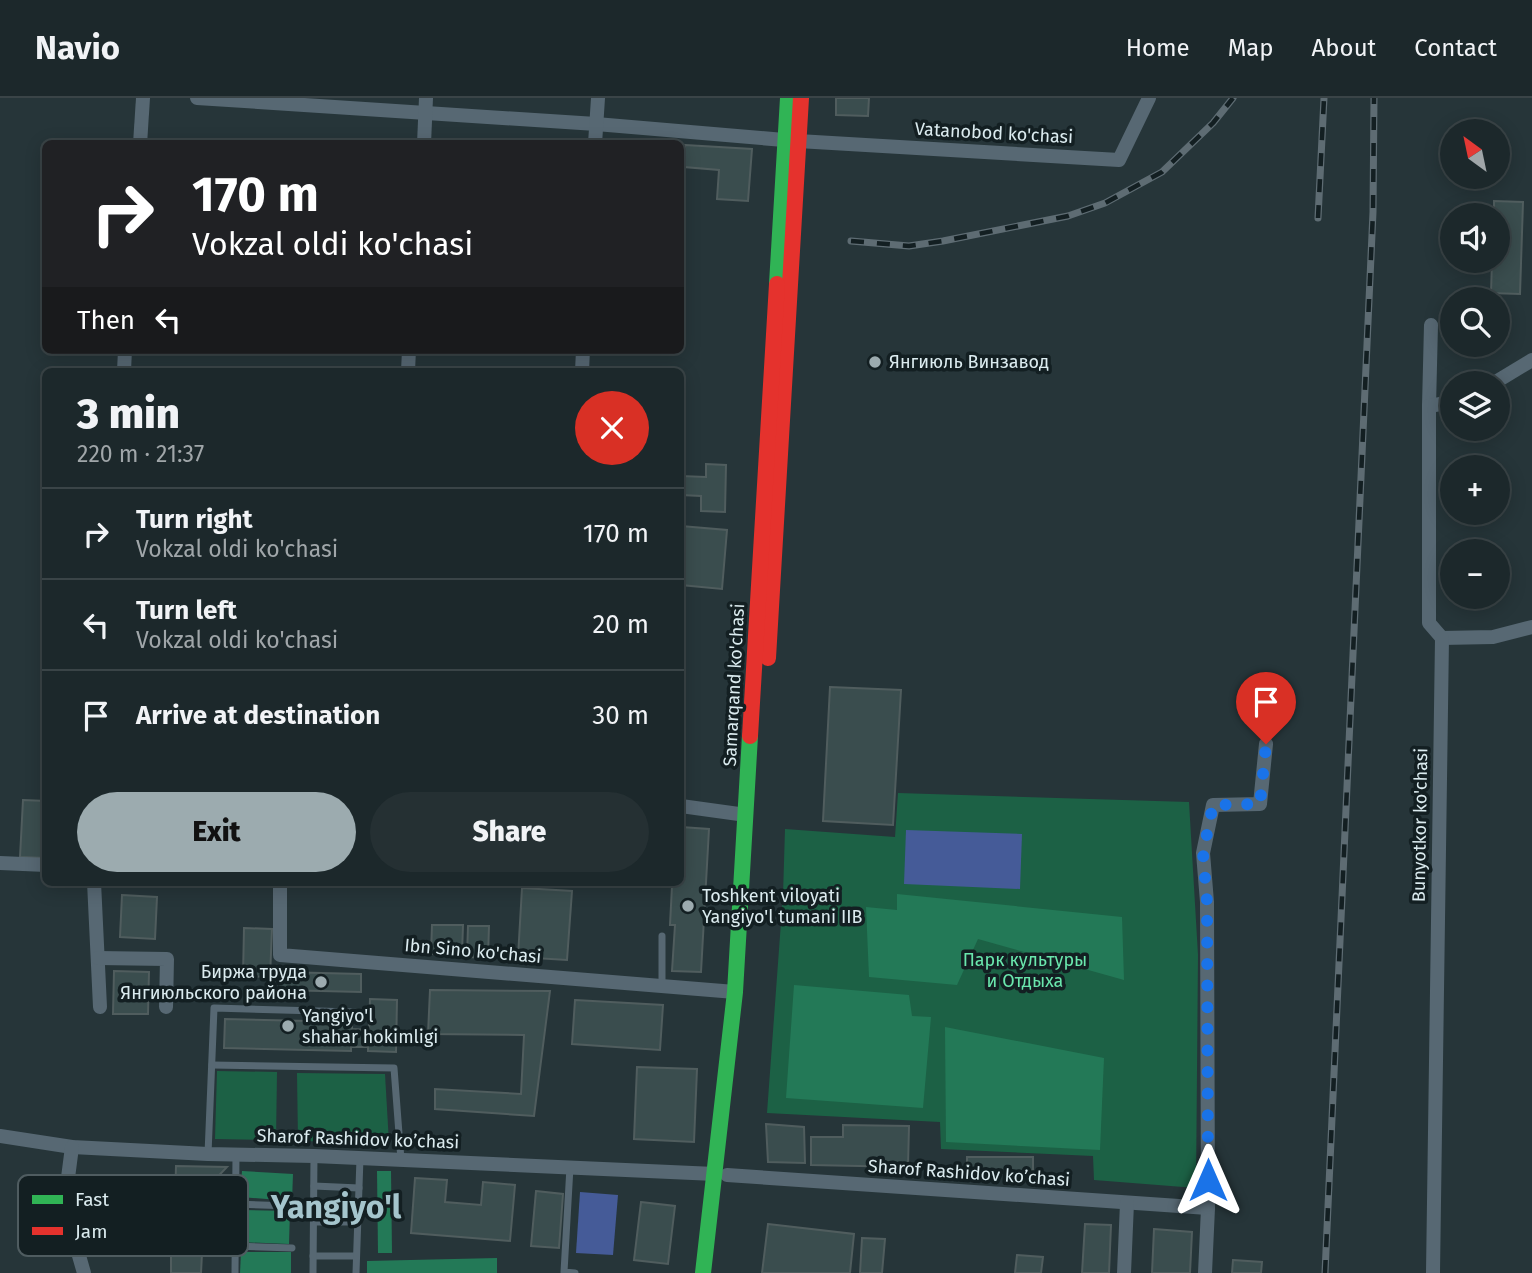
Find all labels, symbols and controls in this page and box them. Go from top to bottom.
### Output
text: Navio [35,28,120,68]
text: Home [1126,34,1190,62]
text: Map [1228,34,1274,62]
text: About [1312,34,1376,62]
text: Contact [1414,34,1497,62]
street label: Vatanobod ko'chasi [914,118,1074,148]
north arrow [1440,119,1510,189]
map controls [1440,119,1510,609]
text: 170 m [192,165,319,224]
icon: right [77,168,168,259]
button: sound [1440,203,1510,273]
text: Vokzal oldi ko'chasi [192,225,473,263]
button: search [1440,287,1510,357]
icon: left [149,301,187,339]
text: Then [77,305,135,336]
place label: Янгиюль Винзавод [889,351,1049,373]
marker: Янгиюль Винзавод [867,354,883,370]
button: layers [1440,371,1510,441]
text: 3 min [77,389,180,439]
button: close [575,391,649,465]
text: 220 m · 21:37 [77,440,204,468]
button: + [1440,455,1510,525]
text: Turn right [136,504,253,535]
icon: right [77,515,115,553]
text: 170 m [583,518,649,549]
text: Vokzal oldi ko'chasi [136,535,338,563]
button: − [1440,539,1510,609]
text: Turn left [136,595,237,626]
street label: Samarqand ko'chasi [719,603,749,767]
icon: left [77,606,115,644]
text: 20 m [592,609,649,640]
text: Vokzal oldi ko'chasi [136,626,338,654]
pin [1236,672,1296,744]
icon: arrive [1247,683,1285,721]
icon: arrive [77,697,115,735]
text: Arrive at destination [136,700,380,731]
text: 30 m [592,700,649,731]
street label: Bunyotkor ko'chasi [1408,748,1432,902]
button: Exit [77,792,356,872]
button: Share [370,792,649,872]
place label: Toshkent viloyati Yangiyo'l tumani IIB [702,885,863,928]
marker: Toshkent viloyati Yangiyo'l tumani IIB [680,898,696,914]
street label: Ibn Sino ko'chasi [404,934,542,968]
park label: Парк культуры и Отдыха [963,949,1087,992]
place label: Биржа труда Янгиюльского района [120,961,307,1004]
marker: Биржа труда Янгиюльского района [313,974,329,990]
place label: Yangiyo'l shahar hokimligi [302,1005,438,1048]
marker: Yangiyo'l shahar hokimligi [280,1018,296,1034]
street label: Sharof Rashidov ko’chasi [256,1124,460,1154]
position arrow [1171,1143,1245,1217]
street label: Sharof Rashidov ko’chasi [867,1155,1071,1191]
legend [18,1175,248,1256]
text: Fast [75,1188,109,1211]
district label: Yangiyo'l [270,1188,402,1226]
text: Jam [75,1220,107,1243]

